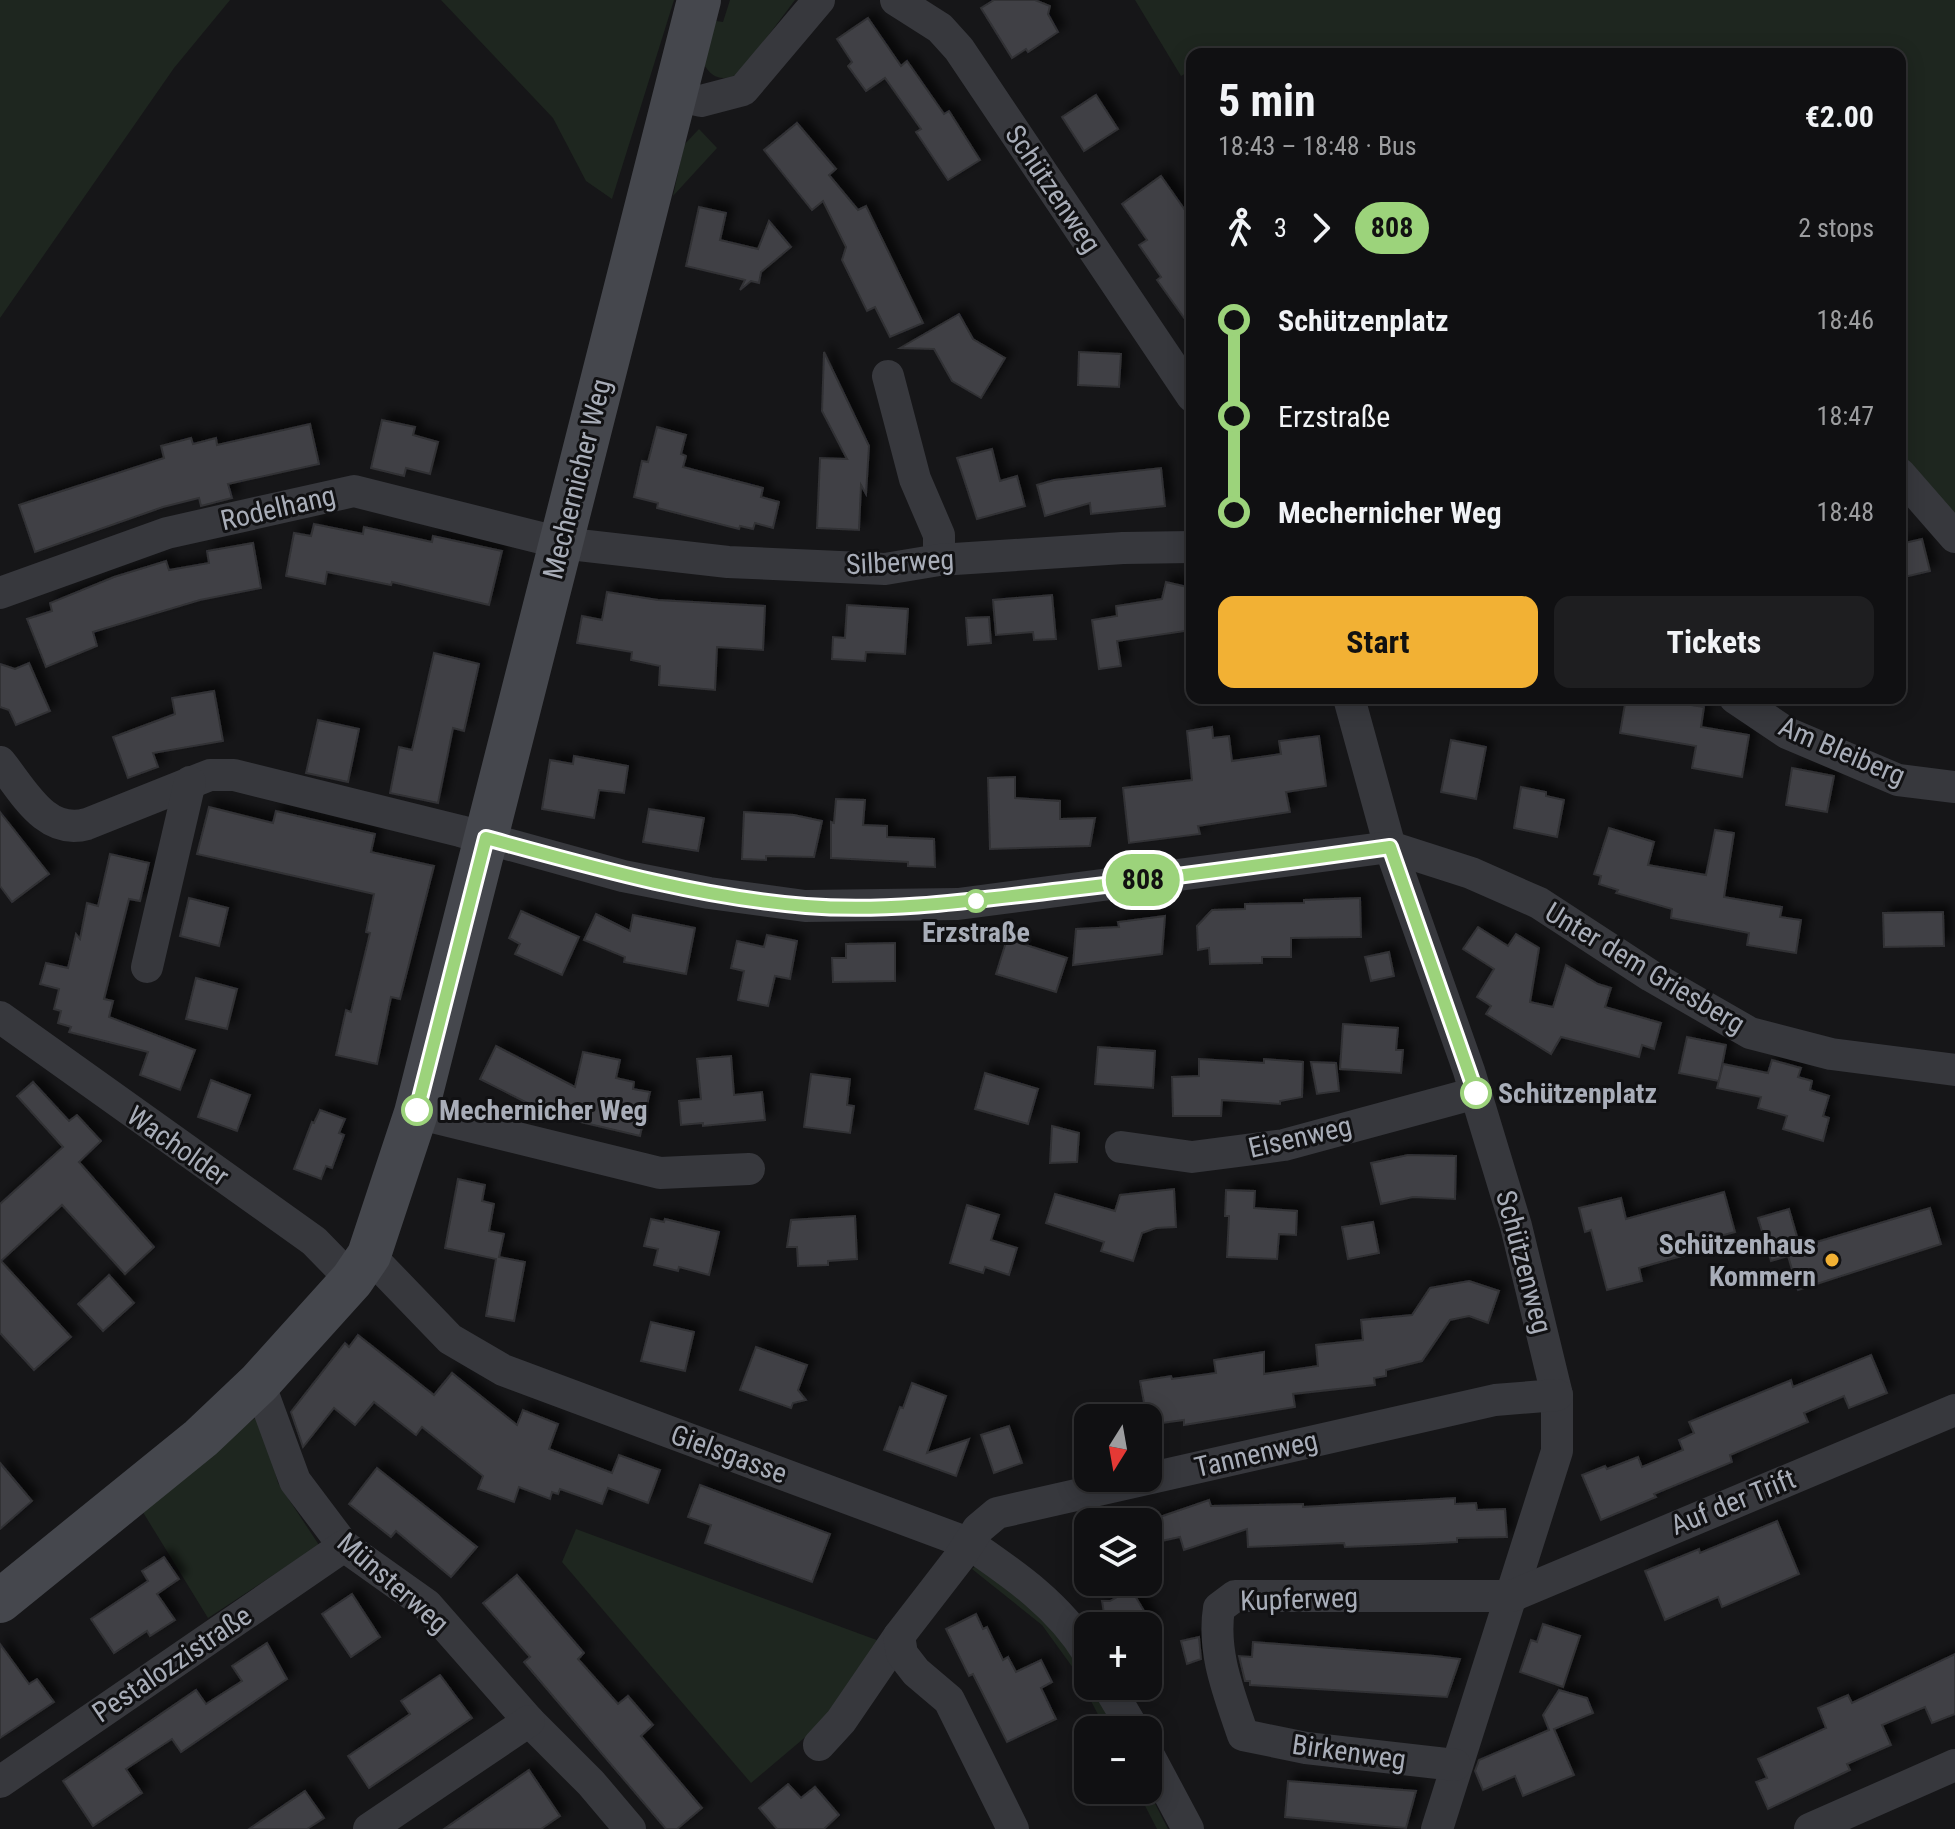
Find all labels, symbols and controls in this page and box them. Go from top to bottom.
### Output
text: 5 min [1218,75,1316,127]
text: €2.00 [1805,99,1874,134]
street label: Schützenweg [998,119,1108,259]
text: 18:43 – 18:48 · Bus [1218,131,1417,161]
icon: walk [1218,206,1262,250]
icon: forward [1299,206,1343,250]
text: 808 [1371,211,1413,244]
text: 3 [1274,213,1287,243]
text: 2 stops [1798,213,1874,243]
text: Schützenplatz [1278,303,1448,338]
text: 18:46 [1817,305,1874,335]
street label: Mechernicher Weg [536,376,618,582]
text: Erzstraße [1278,399,1390,434]
text: 18:47 [1817,401,1874,431]
street label: Rodelhang [217,479,339,537]
text: Mechernicher Weg [1278,495,1502,530]
text: 18:48 [1817,497,1874,527]
street label: Silberweg [845,543,955,581]
button: Start [1218,596,1538,688]
button: Tickets [1554,596,1874,688]
street label: Am Bleiberg [1774,710,1910,792]
line badge: 808 [1097,854,1189,906]
text: 808 [1122,863,1164,896]
marker: Erzstraße [965,890,987,912]
street label: Unter dem Griesberg [1539,896,1751,1040]
place label: Erzstraße [922,916,1030,949]
place label: Schützenplatz [1498,1077,1657,1110]
marker: Schützenplatz [1461,1078,1491,1108]
place label: Mechernicher Weg [439,1094,648,1127]
marker: Mechernicher Weg [402,1095,432,1125]
street label: Wacholder [121,1099,235,1193]
street label: Eisenweg [1245,1109,1355,1165]
street label: Schützenweg [1489,1187,1559,1337]
place label: Schützenhaus Kommern [1659,1228,1816,1293]
marker: Schützenhaus Kommern [1823,1251,1841,1269]
north arrow [1074,1404,1162,1492]
map controls [1074,1404,1162,1804]
street label: Gielsgasse [666,1418,792,1490]
street label: Tannenweg [1191,1424,1321,1484]
street label: Auf der Trift [1666,1462,1800,1542]
button: layers [1074,1508,1162,1596]
street label: Münsterweg [331,1526,455,1640]
street label: Kupferweg [1240,1580,1358,1618]
street label: Pestalozzistraße [86,1599,258,1729]
button: + [1074,1612,1162,1700]
button: − [1074,1716,1162,1804]
street label: Birkenweg [1290,1728,1408,1776]

